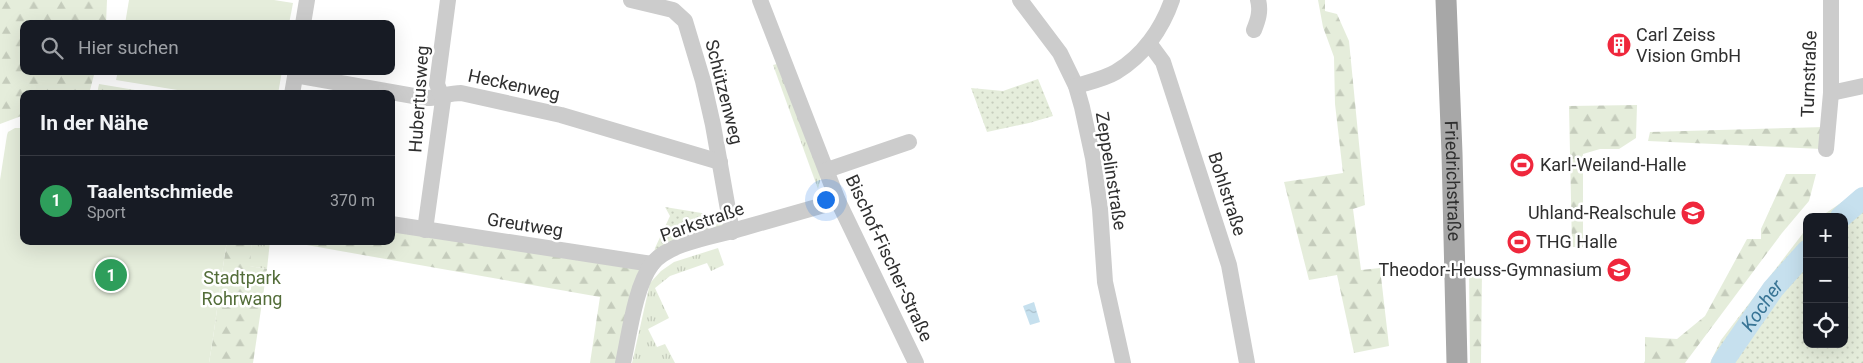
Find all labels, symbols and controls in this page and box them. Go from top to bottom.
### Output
search box [20,20,395,75]
place label: Carl Zeiss Vision GmbH [1636,24,1741,66]
street label: Turnstraße [1796,30,1821,118]
building icon: Carl Zeiss Vision GmbH [1606,32,1632,58]
icon: search [38,34,66,62]
text: Hier suchen [78,36,179,59]
street label: Schützenweg [701,37,748,146]
street label: Hubertusweg [404,45,433,153]
street label: Heckenweg [466,65,562,104]
street label: Zeppelinstraße [1092,110,1131,232]
text: In der Nähe [40,111,148,135]
street label: Friedrichstraße [1441,120,1465,241]
street label: Bohlstraße [1204,149,1251,238]
sports icon: Karl-Weiland-Halle [1509,152,1535,178]
place label: Karl-Weiland-Halle [1540,154,1686,175]
street label: Bischof-Fischer-Straße [842,171,937,345]
text: Taalentschmiede [87,180,233,203]
your location [813,187,839,213]
text: 1 [51,191,61,210]
text: 370 m [330,191,375,210]
street label: Parkstraße [657,197,747,246]
school or university icon: Uhland-Realschule [1680,200,1706,226]
place label: Uhland-Realschule [1528,202,1676,223]
text: Sport [87,203,126,222]
street label: Greutweg [486,208,565,241]
map controls [1803,213,1848,348]
button: + [1803,213,1848,258]
sports icon: THG Halle [1506,229,1532,255]
place label: THG Halle [1536,231,1617,252]
pin: 1 [95,256,127,294]
school or university icon: Theodor-Heuss-Gymnasium [1606,257,1632,283]
button: − [1803,258,1848,303]
place label: Theodor-Heuss-Gymnasium [1379,259,1602,280]
park label: Stadtpark Rohrwang [202,267,282,309]
water label: Kocher [1736,274,1788,336]
button: locate [1803,303,1848,348]

